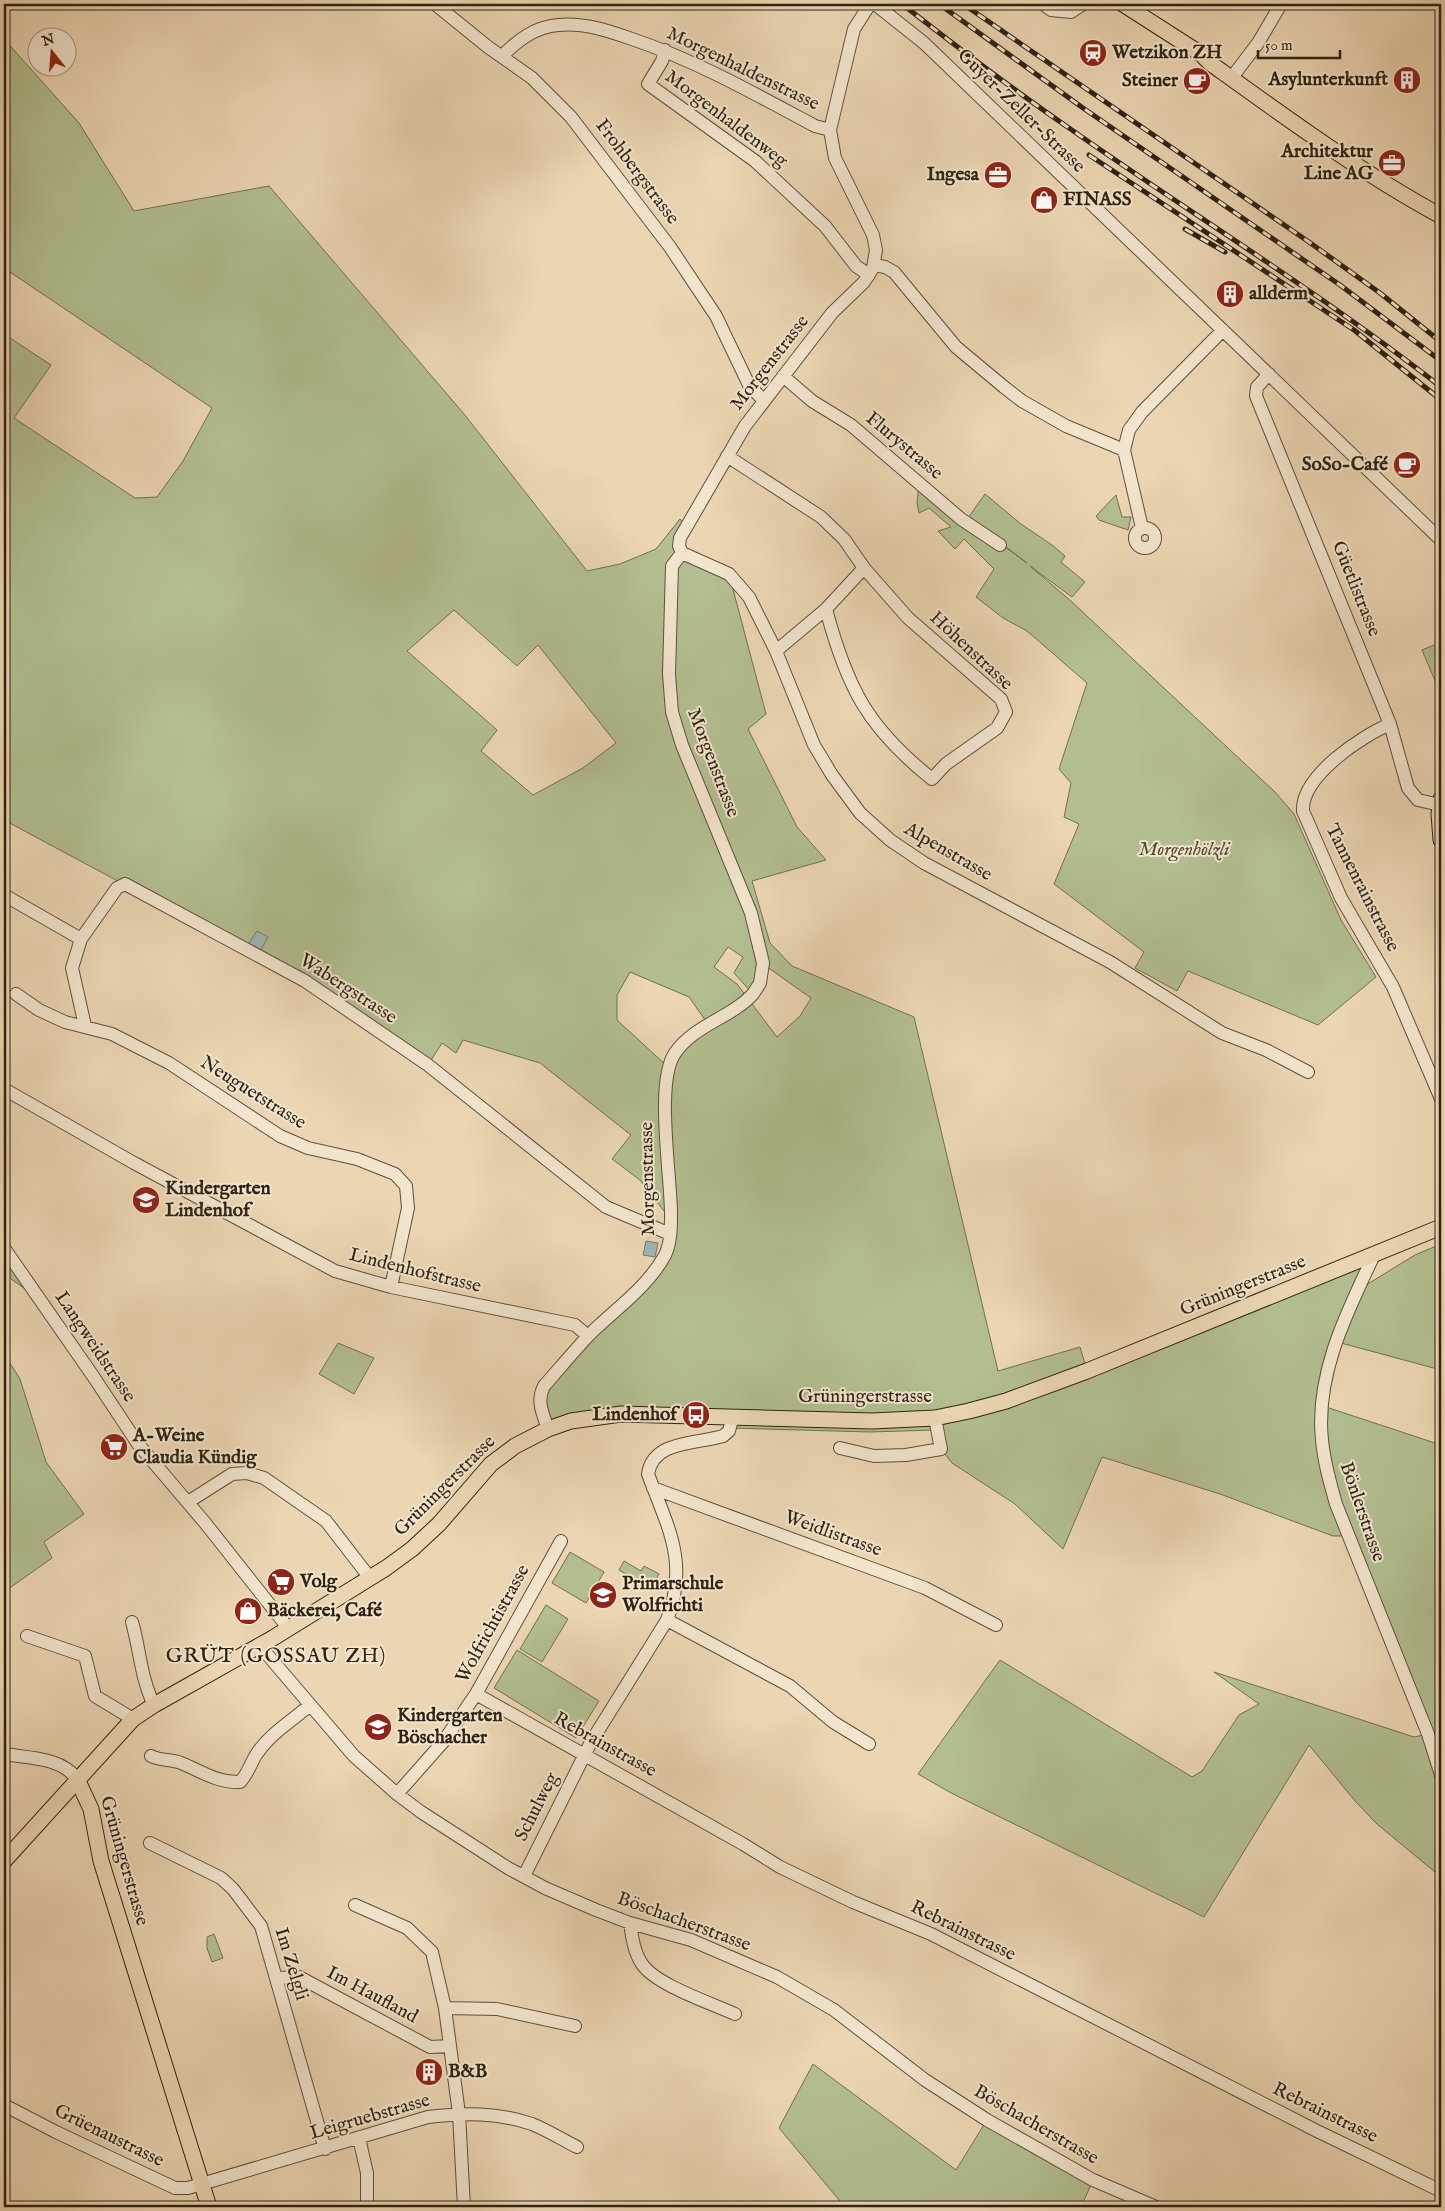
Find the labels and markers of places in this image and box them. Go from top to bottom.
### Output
station icon: Wetzikon ZH [1078,38,1108,68]
place label: Wetzikon ZH [1111,41,1223,65]
building icon: Asylunterkunft [1392,65,1422,95]
cafe icon: Steiner [1182,66,1212,96]
place label: Asylunterkunft [1268,68,1388,92]
place label: Steiner [1122,69,1179,93]
place label: Architektur Line AG [1280,140,1374,186]
office icon: Architektur Line AG [1377,148,1407,178]
office icon: Ingesa [983,160,1013,190]
place label: Ingesa [927,163,980,187]
shop icon: FINASS [1029,185,1059,215]
place label: FINASS [1063,188,1132,212]
building icon: allderm [1215,279,1245,309]
place label: allderm [1249,282,1308,306]
cafe icon: SoSo-Café [1392,450,1422,480]
place label: SoSo-Café [1302,453,1388,477]
place label: Kindergarten Lindenhof [165,1177,271,1223]
school or university icon: Kindergarten Lindenhof [131,1185,161,1215]
bus stop icon: Lindenhof [681,1400,711,1430]
place label: Lindenhof [592,1403,680,1427]
place label: A-Weine Claudia Kündig [132,1424,257,1470]
supermarket icon: A-Weine Claudia Kündig [99,1432,129,1462]
supermarket icon: Volg [266,1567,296,1597]
place label: Volg [299,1570,338,1594]
place label: Primarschule Wolfrichti [621,1572,724,1618]
school or university icon: Primarschule Wolfrichti [588,1580,618,1610]
shop icon: Bäckerei, Café [233,1596,263,1626]
place label: Bäckerei, Café [267,1599,382,1623]
place label: Kindergarten Böschacher [397,1704,503,1750]
school or university icon: Kindergarten Böschacher [363,1712,393,1742]
building icon: B&B [414,2057,444,2087]
place label: B&B [448,2060,488,2084]

